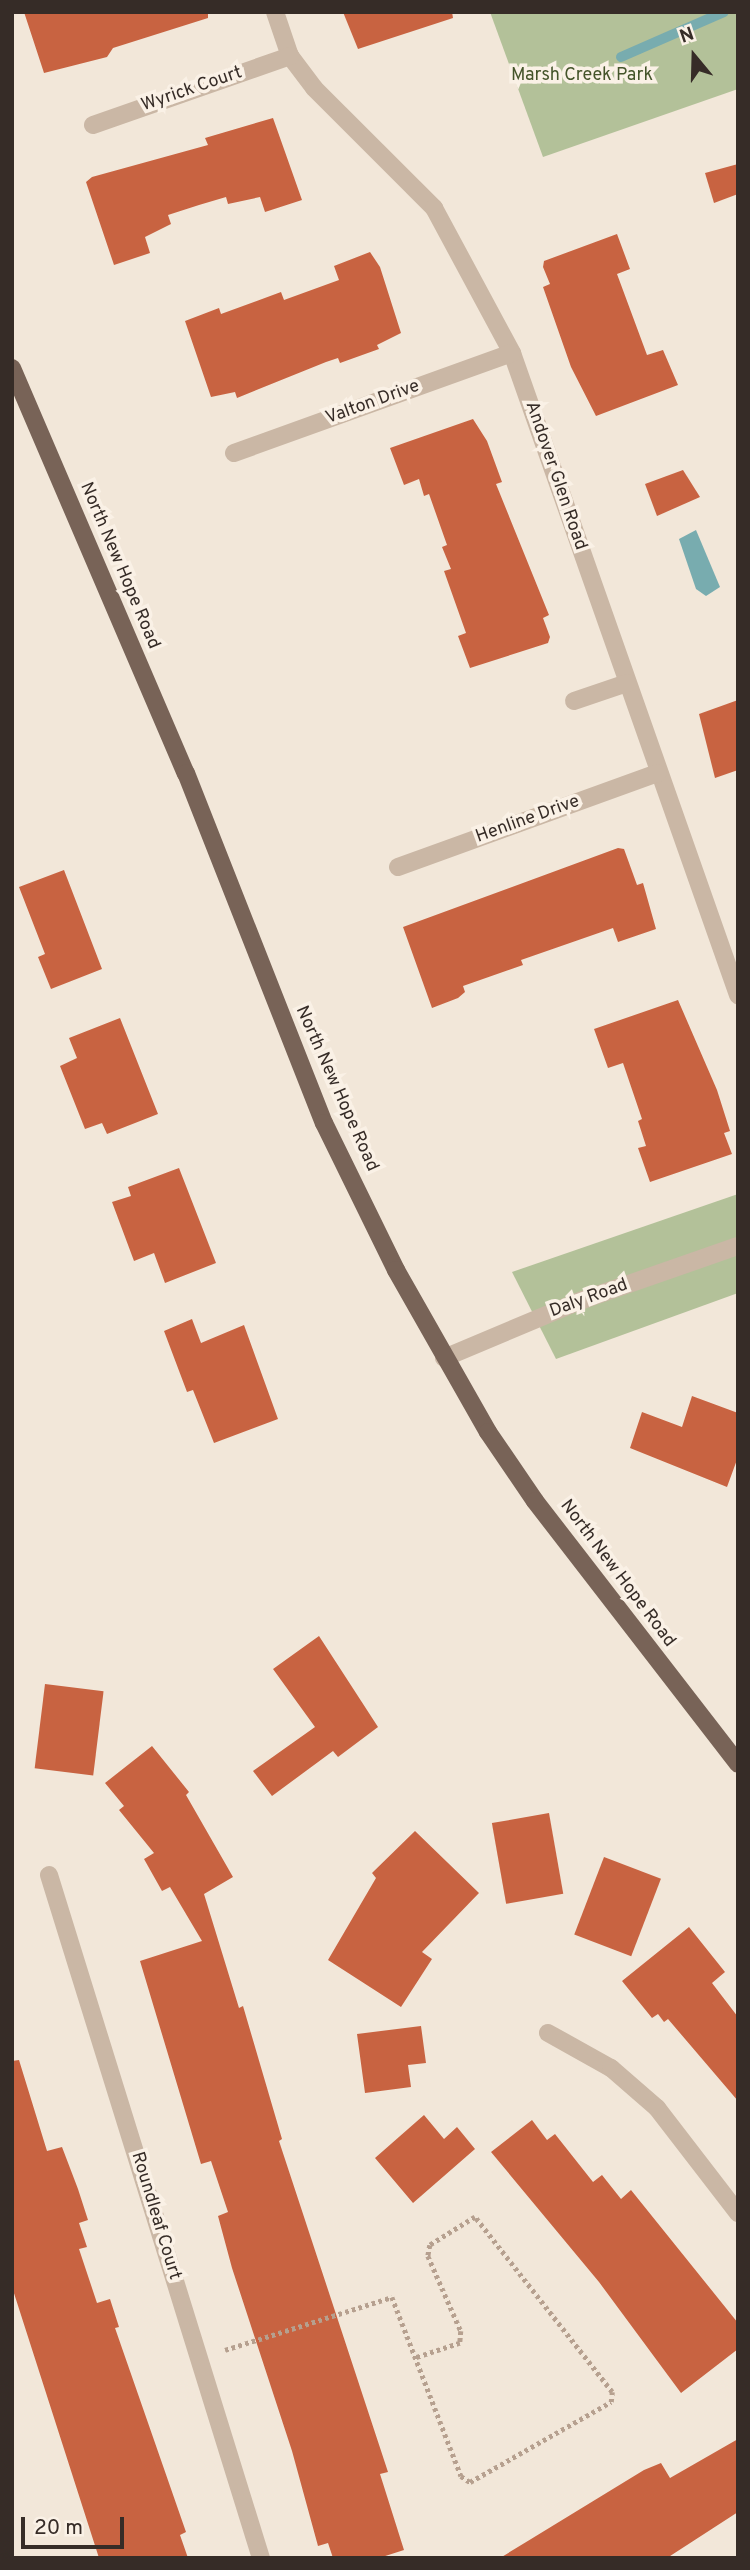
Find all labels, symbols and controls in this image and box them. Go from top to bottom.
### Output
north arrow [659,21,729,91]
text: N [677,23,698,50]
street label: Wyrick Court [139,63,245,117]
park label: Marsh Creek Park [511,65,653,87]
street label: Valton Drive [323,376,423,430]
street label: Andover Glen Road [519,399,591,553]
street label: North New Hope Road [74,479,164,653]
street label: Henline Drive [473,791,583,849]
street label: North New Hope Road [290,1003,382,1175]
street label: Daly Road [547,1275,631,1323]
street label: North New Hope Road [555,1496,679,1652]
street label: Roundleaf Court [125,2150,185,2282]
scale bar [24,2504,128,2548]
text: 20 m [34,2515,83,2542]

